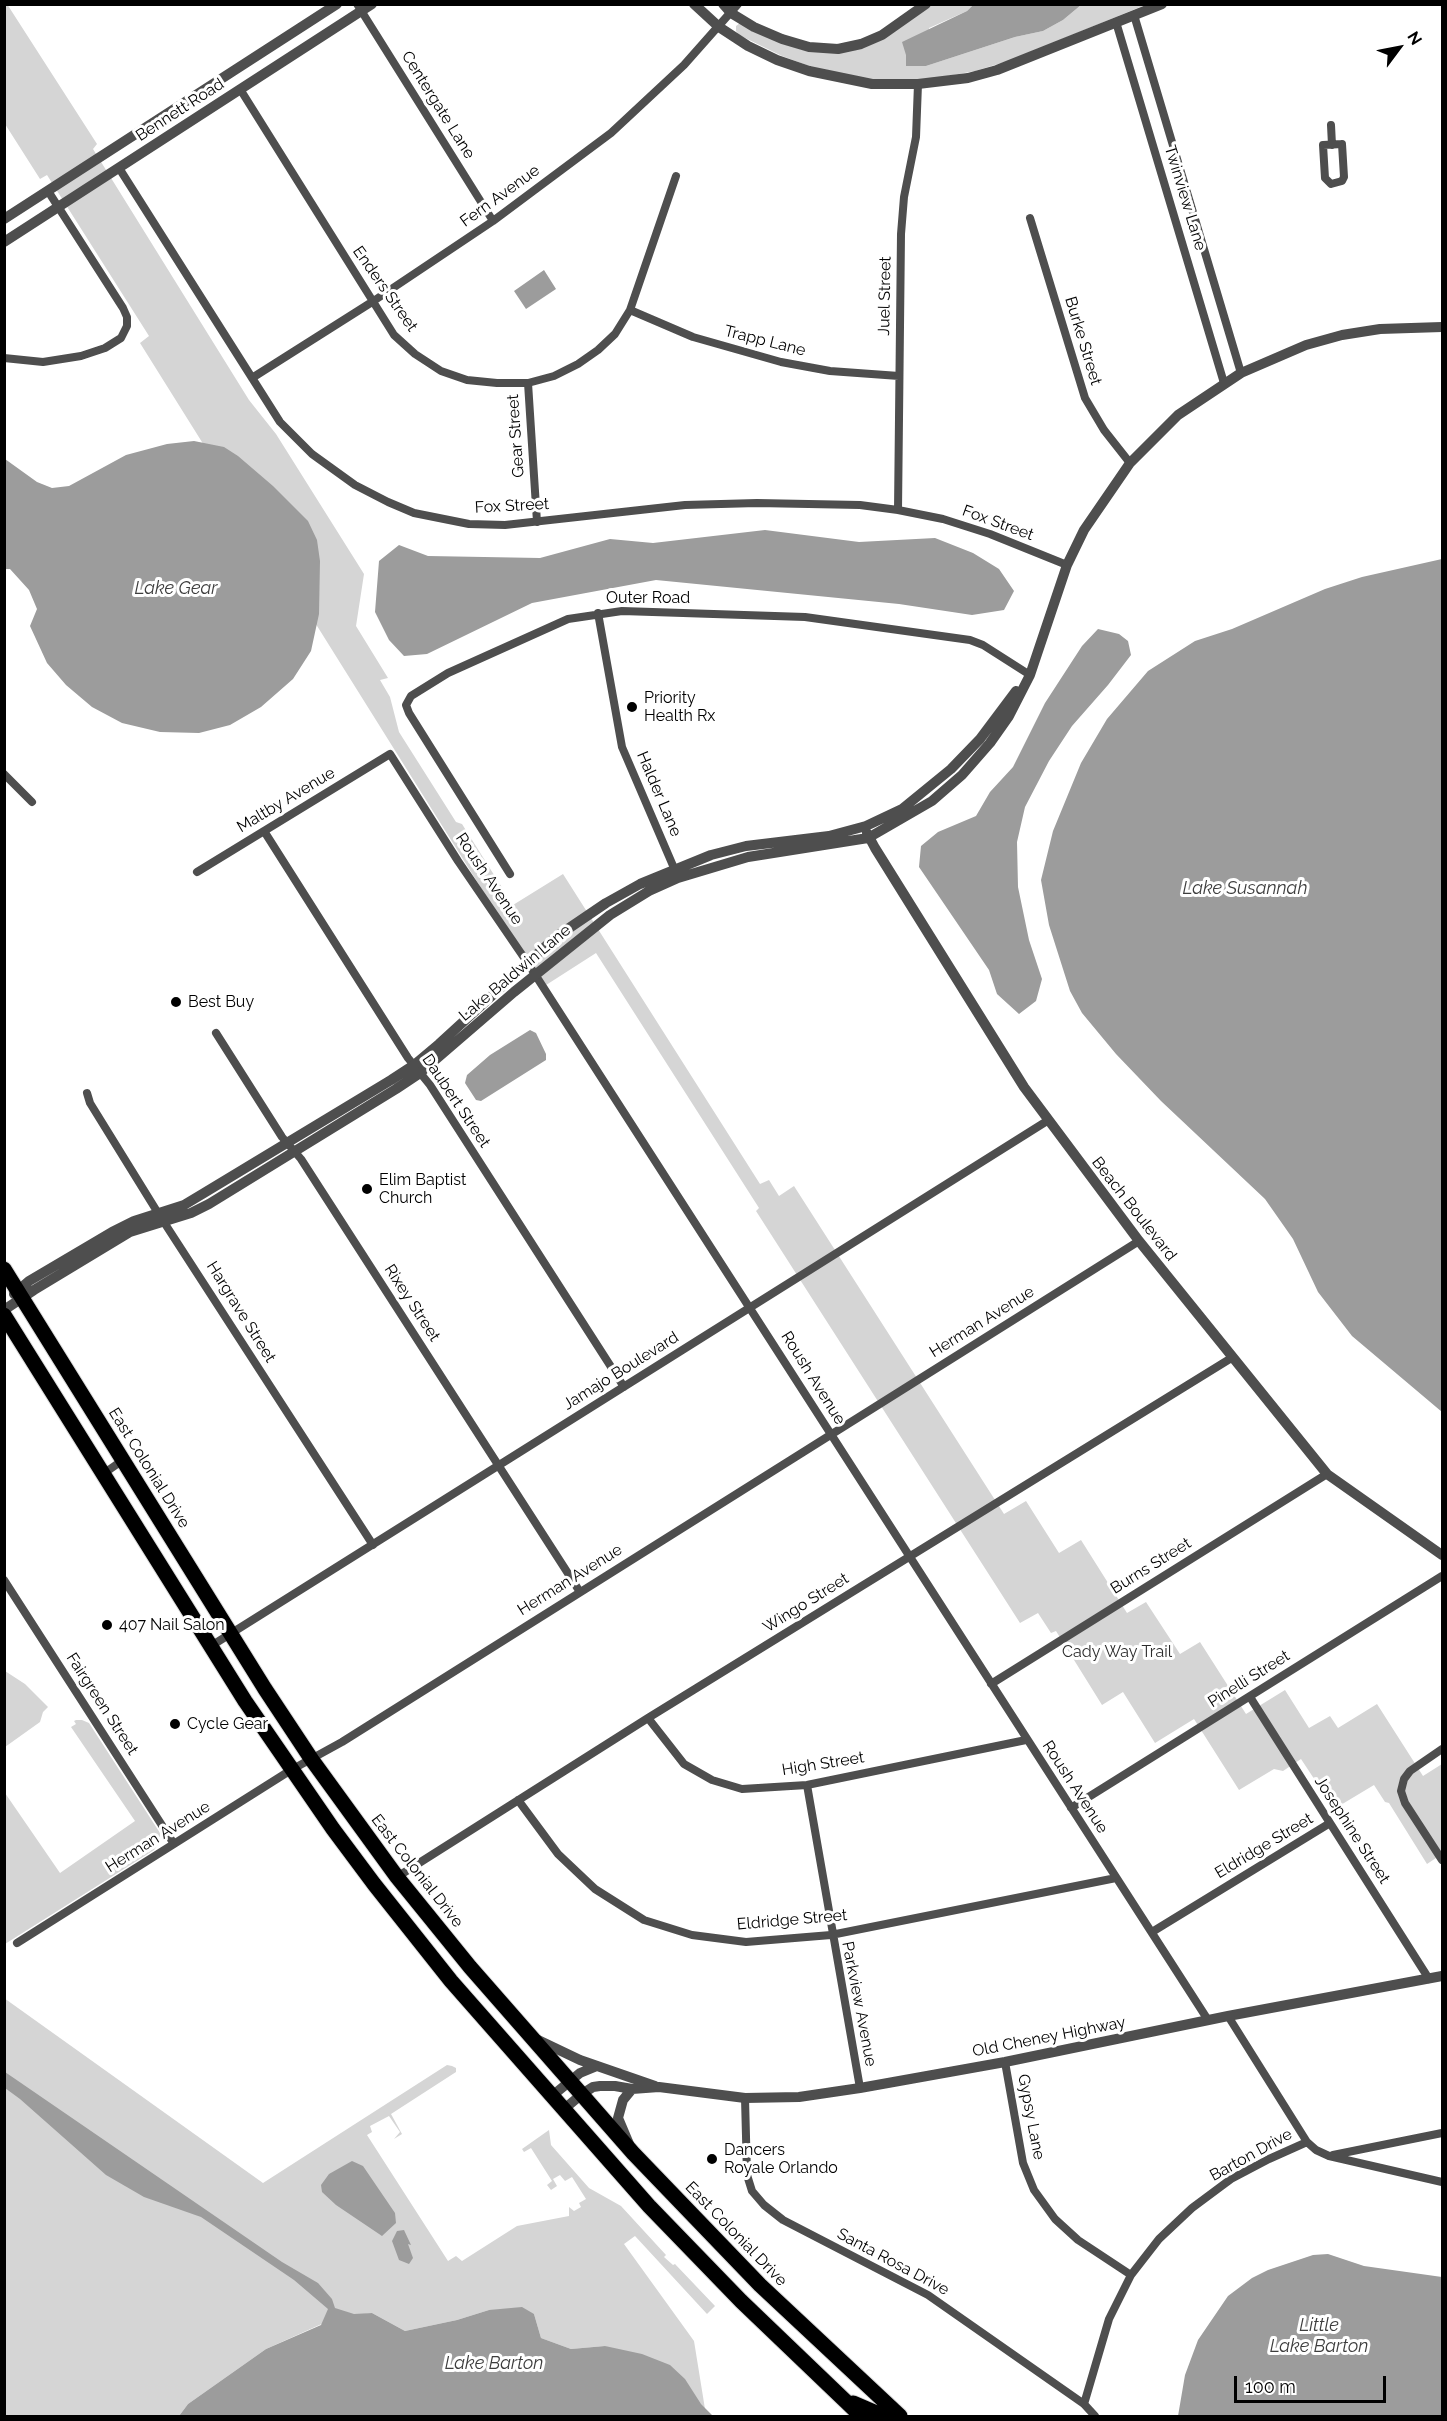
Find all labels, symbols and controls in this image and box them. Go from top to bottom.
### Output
north arrow [1369,18,1429,78]
text: N [1403,28,1426,48]
street label: Centergate Lane [397,47,479,163]
street label: Bennett Road [132,74,228,146]
street label: Twinview Lane [1160,143,1210,253]
street label: Fern Avenue [457,161,543,231]
street label: Enders Street [348,242,422,336]
street label: Juel Street [875,256,895,336]
street label: Burke Street [1060,294,1106,388]
street label: Trapp Lane [722,322,808,360]
street label: Gear Street [504,394,528,478]
street label: Fox Street [474,494,550,518]
street label: Fox Street [960,501,1036,545]
water label: Lake Gear [135,578,217,600]
street label: Outer Road [606,588,690,608]
place label: Priority Health Rx [644,688,715,726]
marker: Priority Health Rx [625,700,639,714]
street label: Halder Lane [632,749,686,839]
street label: Maltby Avenue [234,763,338,837]
street label: Roush Avenue [451,829,527,929]
water label: Lake Susannah [1183,878,1307,900]
street label: Lake Baldwin Lane [455,921,575,1025]
place label: Best Buy [188,992,254,1012]
marker: Best Buy [169,995,183,1009]
street label: Daubert Street [418,1051,494,1151]
street label: Beach Boulevard [1087,1153,1181,1265]
place label: Elim Baptist Church [379,1170,466,1208]
marker: Elim Baptist Church [360,1182,374,1196]
street label: Hargrave Street [202,1258,280,1366]
street label: Rixey Street [380,1261,444,1345]
street label: Herman Avenue [926,1282,1038,1362]
street label: Jamajo Boulevard [560,1328,682,1414]
street label: Roush Avenue [777,1328,849,1428]
street label: East Colonial Drive [104,1404,194,1532]
street label: Burns Street [1107,1534,1195,1598]
street label: Herman Avenue [514,1540,626,1620]
street label: Wingo Street [760,1569,852,1637]
place label: 407 Nail Salon [119,1615,225,1635]
marker: 407 Nail Salon [100,1618,114,1632]
park label: Cady Way Trail [1062,1642,1172,1662]
street label: Pinelli Street [1205,1646,1293,1712]
street label: Fairgreen Street [62,1649,142,1759]
place label: Cycle Gear [187,1714,268,1734]
marker: Cycle Gear [168,1717,182,1731]
street label: Roush Avenue [1038,1737,1112,1837]
street label: High Street [781,1748,865,1780]
street label: Josephine Street [1310,1773,1394,1887]
street label: Herman Avenue [102,1797,214,1877]
street label: Eldridge Street [1212,1809,1316,1883]
street label: East Colonial Drive [367,1811,467,1931]
street label: Eldridge Street [736,1906,848,1934]
street label: Parkview Avenue [837,1940,881,2068]
street label: Old Cheney Highway [971,2013,1127,2061]
street label: Gypsy Lane [1013,2073,1049,2161]
street label: Barton Drive [1206,2124,1296,2186]
place label: Dancers Royale Orlando [724,2140,838,2178]
marker: Dancers Royale Orlando [705,2152,719,2166]
street label: East Colonial Drive [681,2178,791,2290]
street label: Santa Rosa Drive [834,2224,952,2300]
water label: Little Lake Barton [1270,2315,1368,2358]
water label: Lake Barton [445,2353,543,2375]
scale bar [1237,2364,1388,2402]
text: 100 m [1245,2376,1296,2397]

